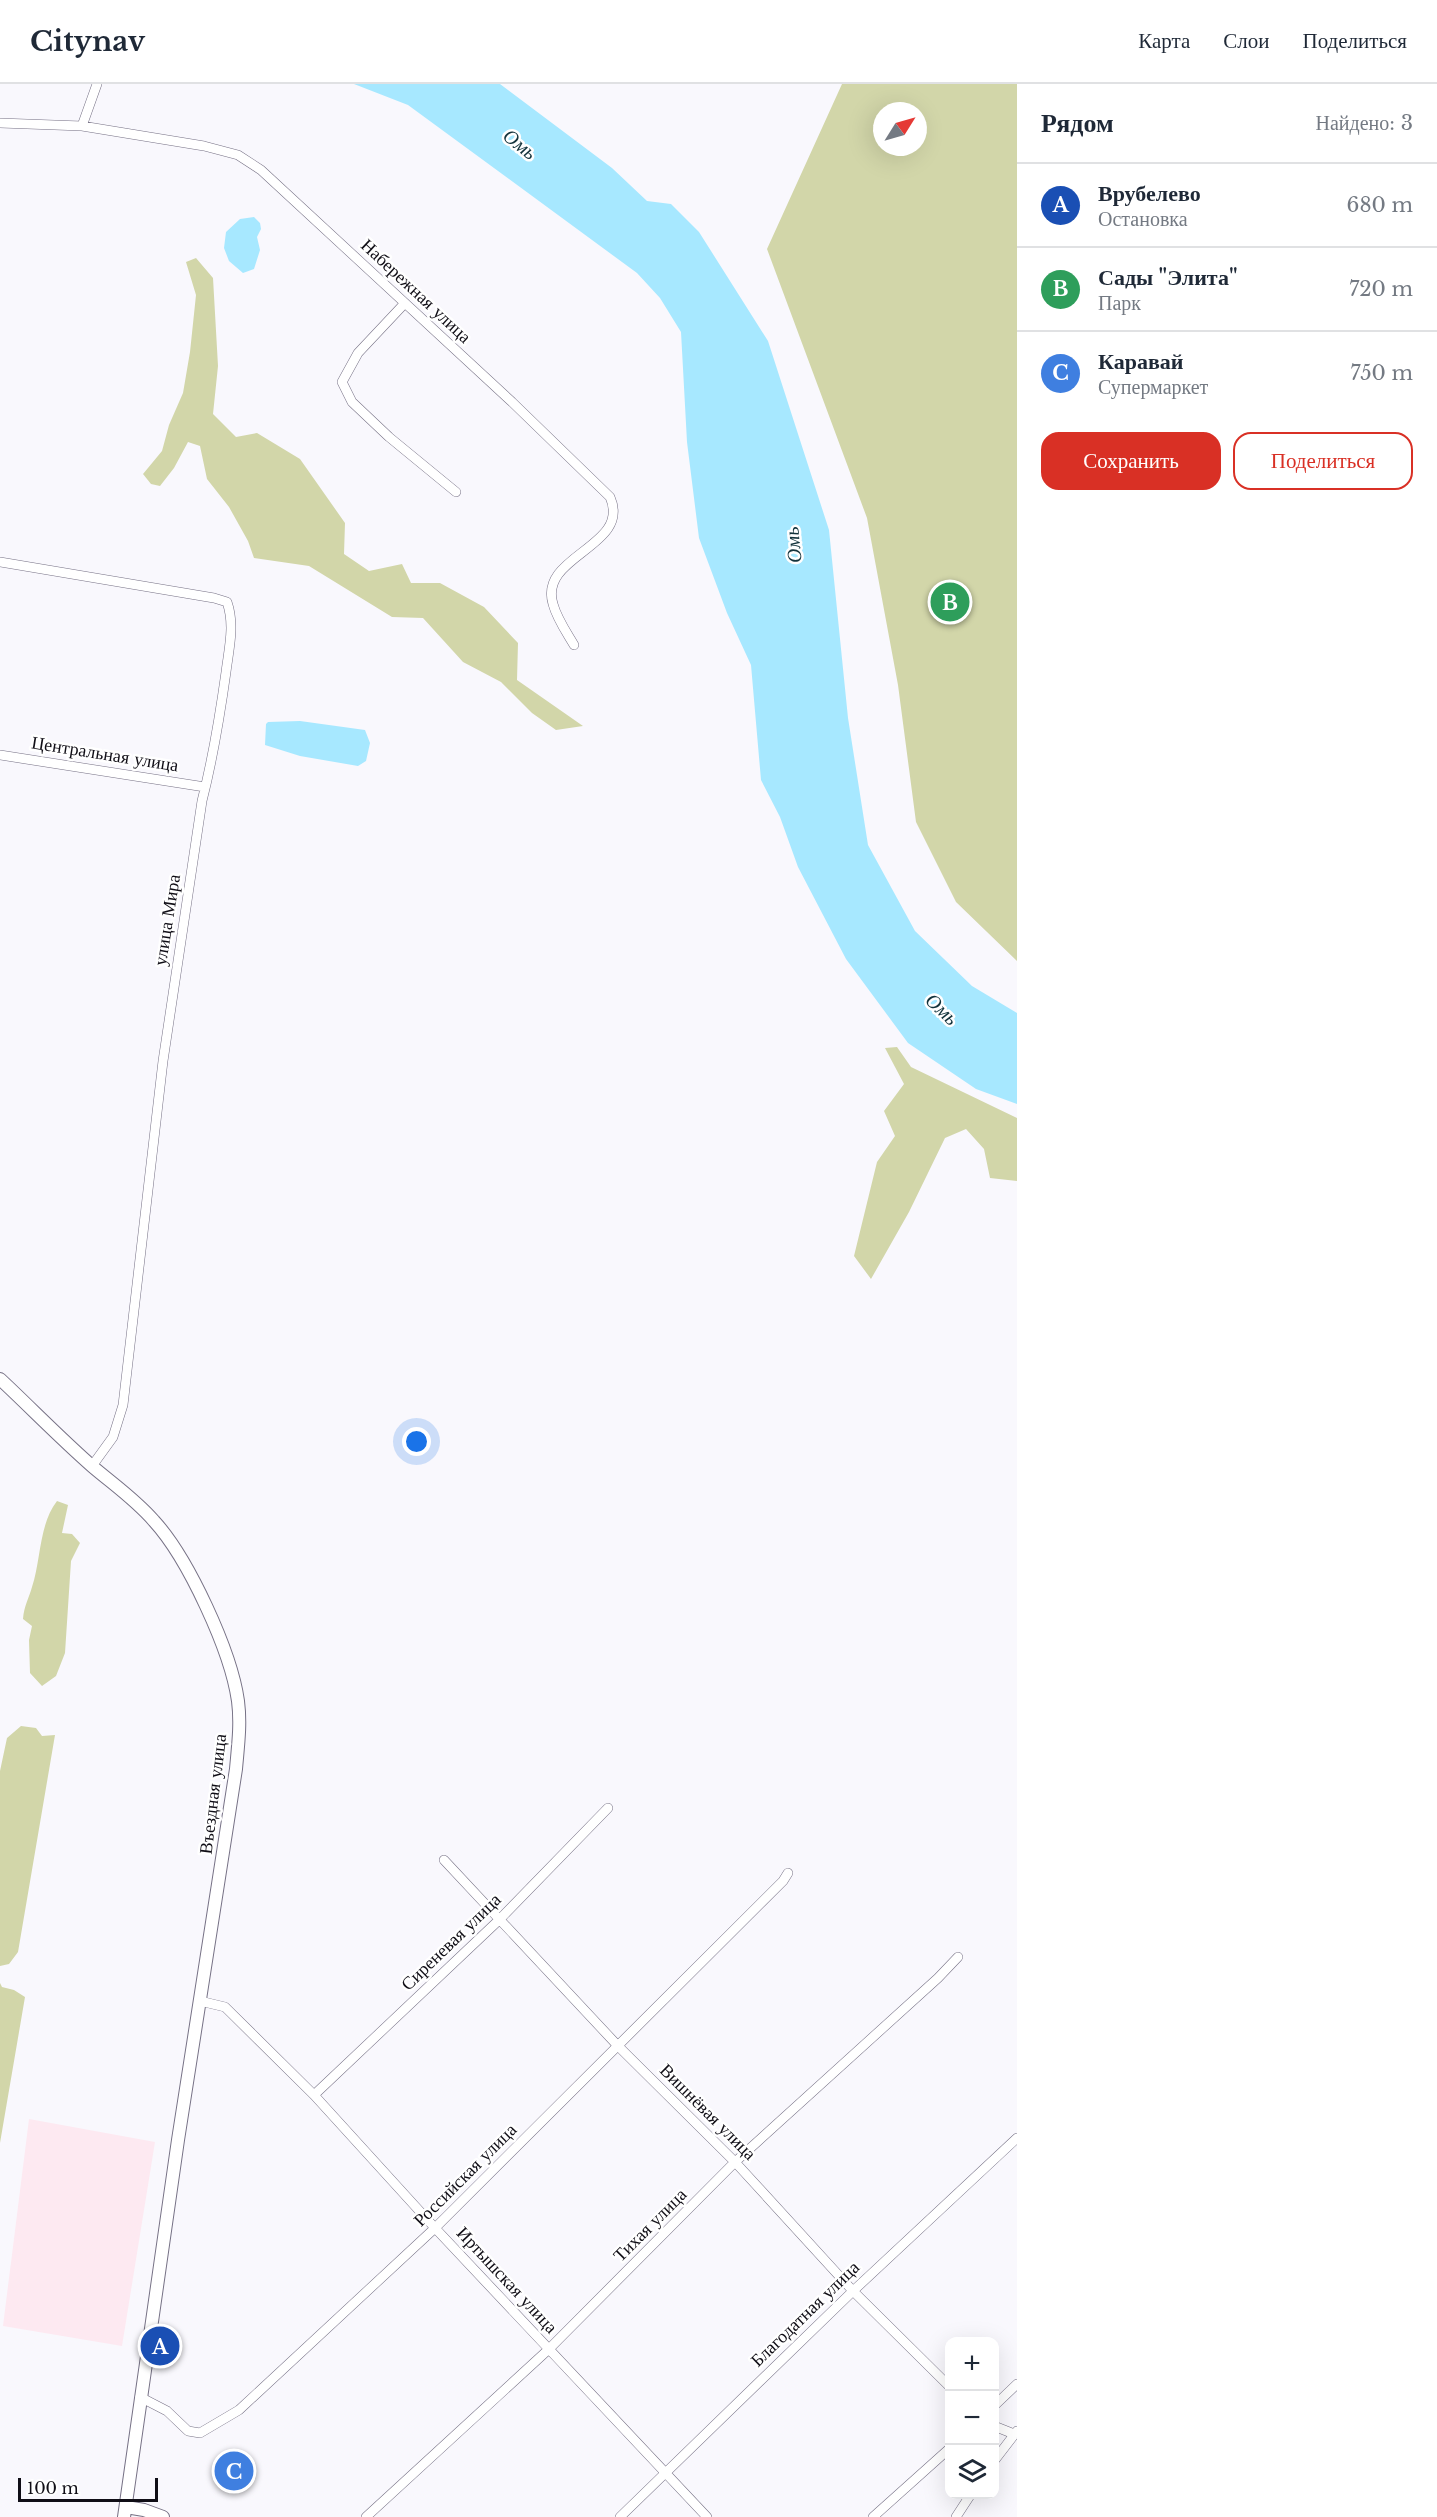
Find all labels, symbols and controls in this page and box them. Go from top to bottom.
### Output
text: Citynav [30,24,145,59]
text: Карта [1138,28,1190,54]
text: Слои [1223,28,1269,54]
text: Поделиться [1302,28,1407,54]
north arrow [873,102,927,156]
text: Рядом [1041,107,1114,139]
text: Найдено: 3 [1315,111,1413,135]
water label: Омь [498,123,542,165]
text: Врубелево [1098,180,1201,207]
text: A [1052,193,1069,217]
text: 680 m [1347,193,1413,217]
text: Остановка [1098,207,1188,231]
street label: Набережная улица [356,234,476,348]
text: Сады "Элита" [1098,264,1238,291]
text: B [1053,277,1068,301]
text: 720 m [1349,277,1413,301]
text: Парк [1098,291,1141,315]
text: Каравай [1098,348,1183,375]
text: C [1052,361,1069,385]
text: 750 m [1350,361,1413,385]
text: Супермаркет [1098,375,1208,399]
button: Сохранить [1041,432,1221,490]
button: Поделиться [1233,432,1413,490]
water label: Омь [779,526,807,564]
pin: B [930,580,970,624]
street label: Центральная улица [30,732,180,776]
street label: улица Мира [149,873,185,967]
water label: Омь [921,988,963,1030]
your location [402,1427,431,1456]
street label: Въездная улица [195,1733,231,1855]
street label: Сиреневая улица [396,1889,506,1995]
street label: Вишнёвая улица [655,2059,761,2165]
street label: Российская улица [409,2119,521,2231]
street label: Тихая улица [609,2184,691,2266]
street label: Иртышская улица [452,2222,562,2338]
street label: Благодатная улица [746,2257,864,2371]
pin: A [140,2324,180,2368]
map controls [945,2337,999,2499]
button: + [945,2337,999,2391]
button: − [945,2391,999,2445]
button: layers [945,2445,999,2499]
pin: C [214,2448,254,2494]
scale bar [18,2475,158,2502]
text: 100 m [27,2478,79,2498]

